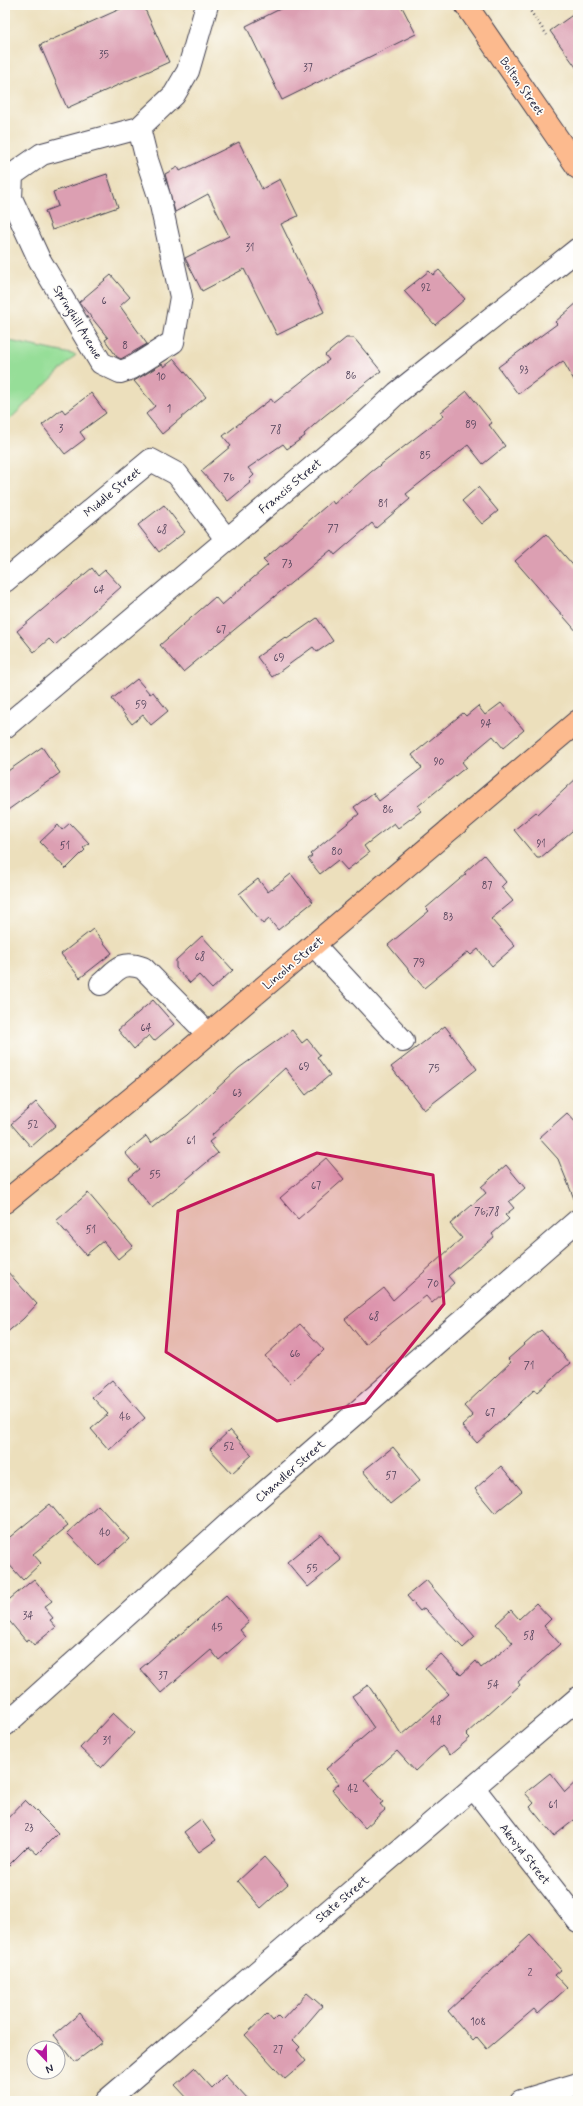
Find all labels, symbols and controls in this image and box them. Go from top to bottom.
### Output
house number: 35 [99,49,109,62]
street label: Bolton Street [495,54,547,119]
house number: 37 [303,62,313,75]
house number: 31 [246,242,254,255]
street label: Springhill Avenue [48,282,106,363]
house number: 92 [421,282,431,295]
house number: 6 [101,295,107,308]
house number: 8 [122,340,128,353]
house number: 93 [519,364,529,377]
house number: 86 [345,370,357,383]
house number: 10 [156,371,166,384]
house number: 1 [167,403,171,416]
house number: 89 [465,419,477,432]
house number: 3 [59,423,64,436]
house number: 78 [270,423,282,437]
house number: 85 [420,450,430,463]
street label: Francis Street [256,455,326,518]
street label: Middle Street [81,464,145,521]
house number: 76 [223,472,235,485]
house number: 81 [378,498,388,511]
house number: 68 [157,523,167,537]
house number: 77 [327,523,339,536]
house number: 73 [282,558,292,571]
house number: 64 [93,584,105,597]
house number: 67 [216,624,226,637]
house number: 69 [273,652,285,665]
house number: 59 [135,699,147,712]
house number: 94 [481,718,491,731]
house number: 90 [434,756,445,769]
house number: 86 [382,804,394,817]
house number: 91 [536,838,546,851]
house number: 51 [60,840,70,853]
house number: 80 [331,846,343,859]
house number: 87 [482,880,492,893]
house number: 83 [443,911,453,924]
street label: Lincoln Street [260,934,328,994]
house number: 68 [195,950,205,964]
house number: 79 [413,957,425,970]
house number: 64 [140,1022,152,1035]
house number: 69 [298,1061,310,1074]
house number: 75 [428,1063,440,1076]
house number: 63 [232,1087,242,1100]
house number: 52 [27,1119,39,1132]
house number: 61 [186,1135,196,1148]
house number: 55 [149,1169,161,1182]
house number: 67 [311,1180,321,1193]
house number: 76;78 [474,1205,500,1219]
house number: 51 [86,1224,96,1237]
house number: 70 [427,1278,439,1291]
house number: 68 [369,1310,379,1324]
house number: 66 [290,1348,301,1361]
house number: 71 [524,1360,534,1373]
house number: 67 [485,1407,495,1420]
house number: 46 [119,1411,131,1424]
street label: Chandler Street [252,1437,329,1507]
house number: 52 [223,1441,235,1454]
house number: 57 [385,1470,397,1483]
house number: 40 [99,1527,111,1540]
house number: 55 [306,1563,318,1576]
house number: 34 [23,1610,33,1623]
house number: 45 [211,1622,223,1635]
house number: 58 [523,1629,535,1643]
house number: 37 [158,1670,168,1683]
house number: 54 [487,1679,499,1692]
house number: 48 [430,1714,442,1728]
house number: 31 [103,1735,111,1748]
house number: 42 [347,1783,359,1796]
house number: 61 [548,1799,558,1812]
street label: Akroyd Street [495,1821,553,1889]
house number: 23 [24,1822,34,1835]
street label: State Street [313,1873,373,1927]
house number: 2 [528,1967,533,1980]
house number: 108 [470,2016,486,2029]
north arrow [26,2040,66,2080]
house number: 27 [273,2044,283,2057]
text: N [43,2060,55,2076]

